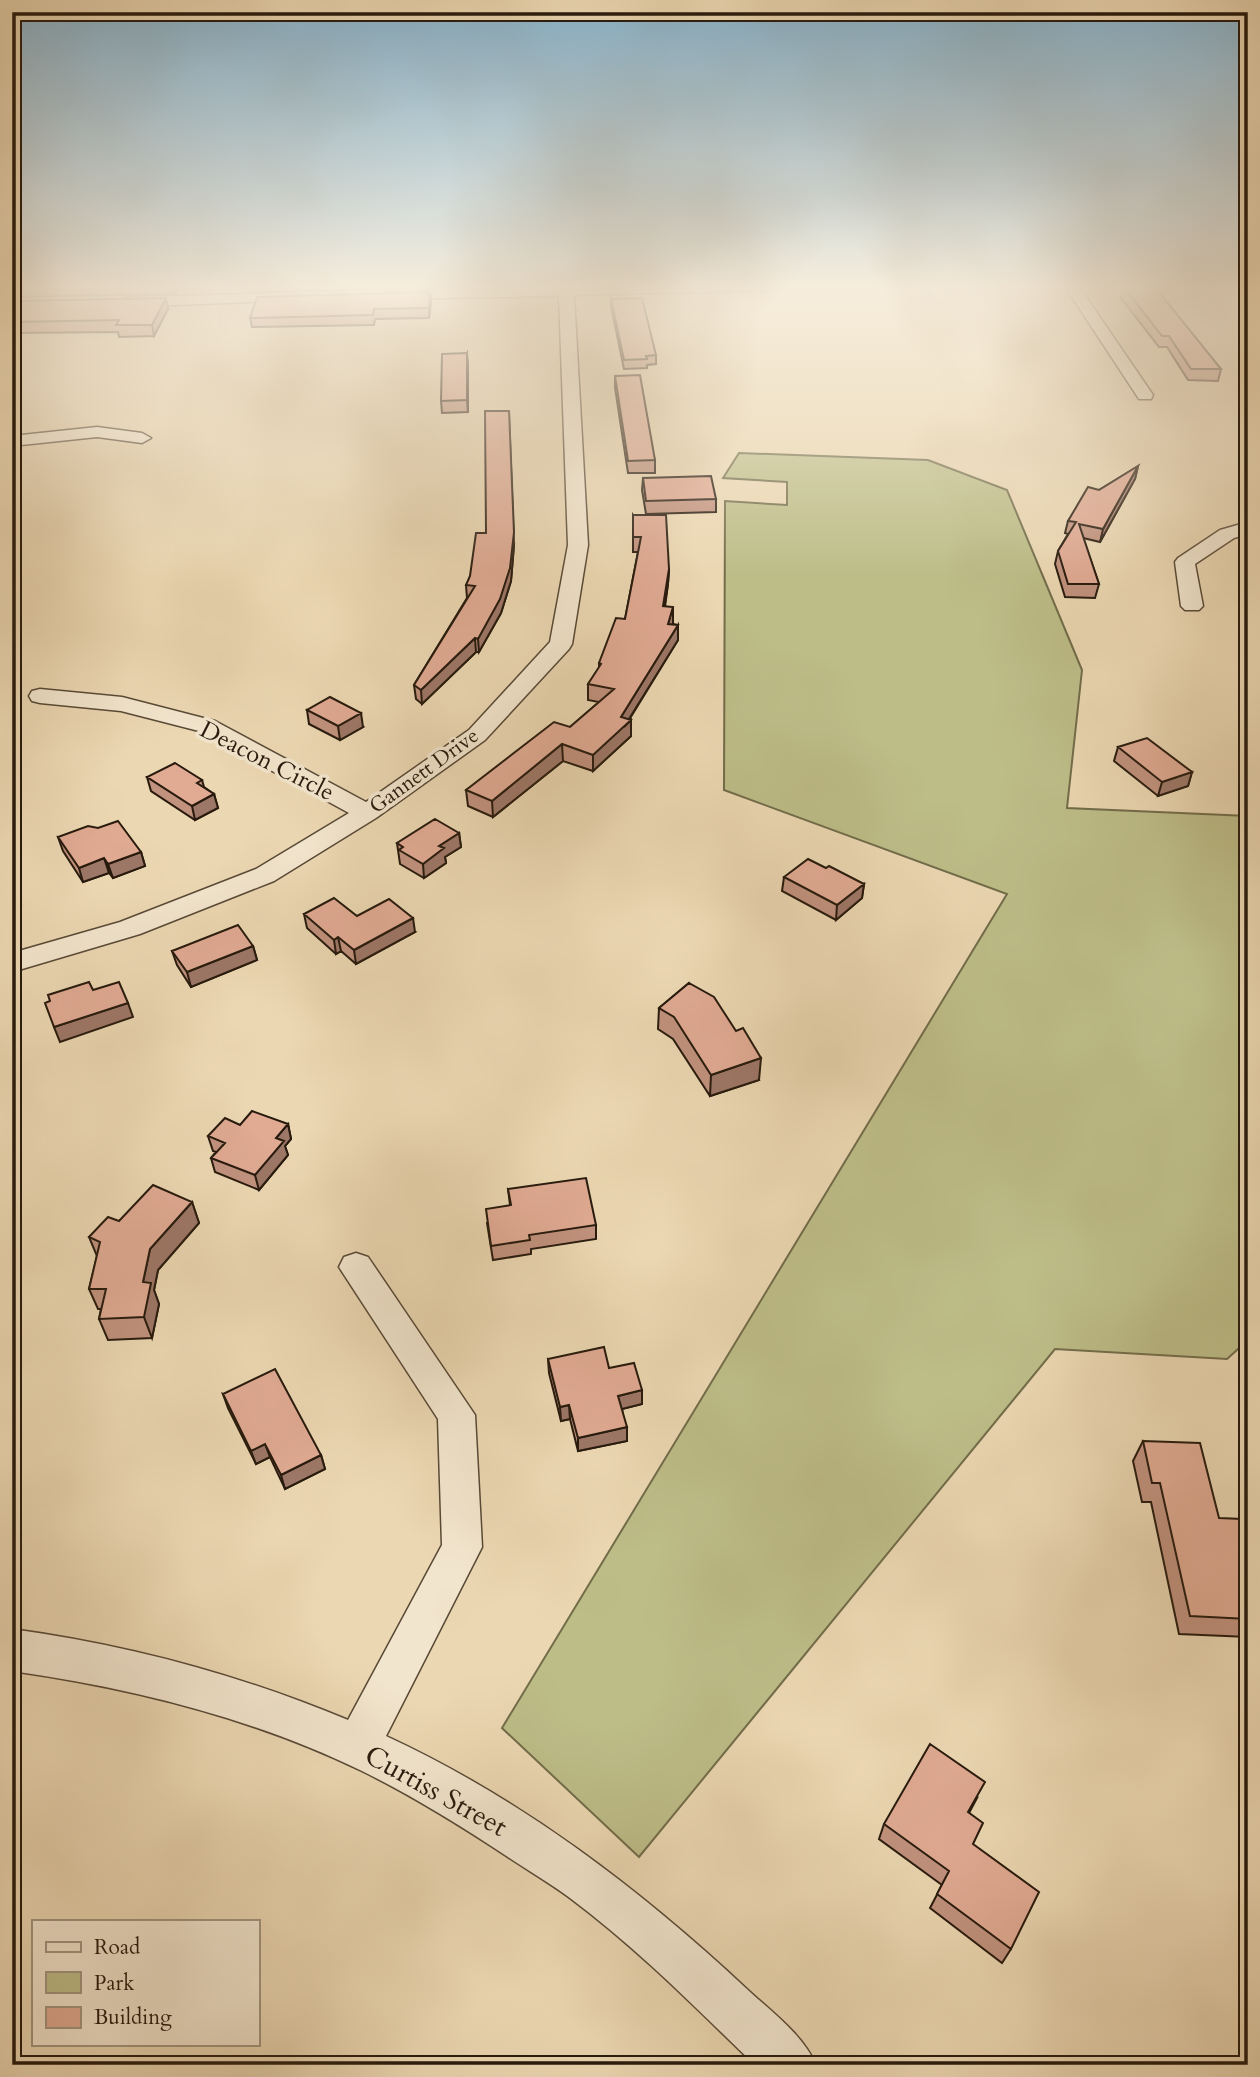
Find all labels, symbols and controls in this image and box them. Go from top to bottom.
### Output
street label: Deacon Circle [194,713,340,809]
street label: Gannett Drive [363,721,485,821]
street label: Curtiss Street [358,1736,514,1846]
legend [32,1920,259,2046]
text: Road [94,1933,140,1962]
text: Park [94,1969,135,1998]
text: Building [94,2003,172,2032]

